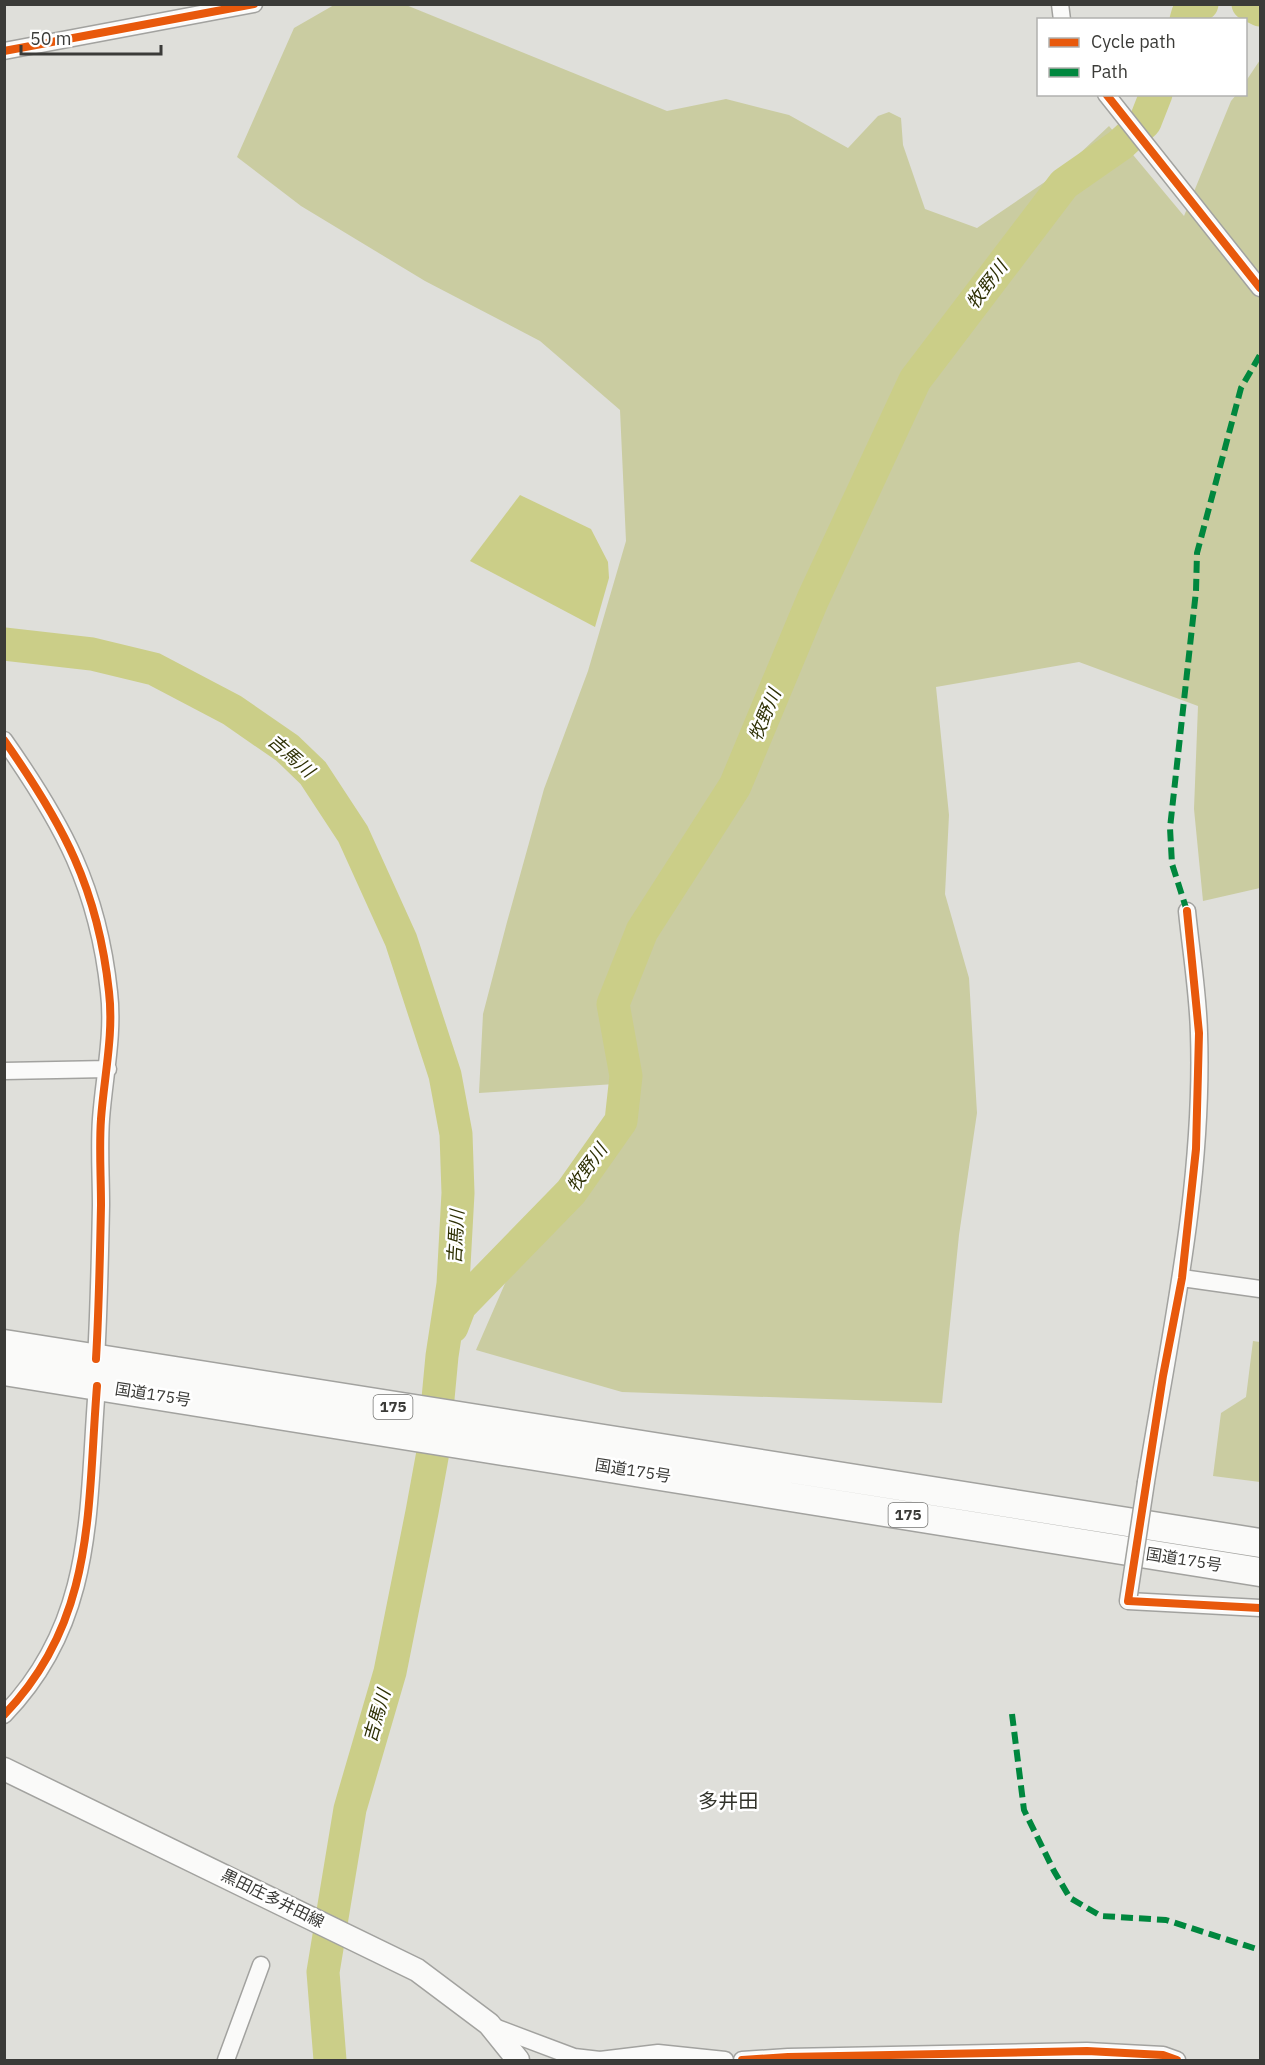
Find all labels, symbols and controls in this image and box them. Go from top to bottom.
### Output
scale bar [21,18,160,56]
legend [1037,18,1247,96]
text: 50 m [30,27,72,50]
text: Cycle path [1091,30,1176,53]
text: Path [1091,60,1128,83]
water label: 牧野川 [961,255,1013,313]
water label: 牧野川 [743,684,786,744]
water label: 吉馬川 [263,729,321,783]
water label: 牧野川 [561,1137,613,1196]
water label: 吉馬川 [443,1207,469,1265]
street label: 国道175号 [114,1378,192,1410]
road number: 175 [374,1395,412,1419]
street label: 国道175号 [594,1454,672,1486]
road number: 175 [888,1503,928,1527]
street label: 国道175号 [1145,1543,1223,1575]
water label: 吉馬川 [358,1685,396,1745]
district label: 多井田 [698,1787,758,1814]
street label: 黒田庄多井田線 [218,1864,328,1932]

